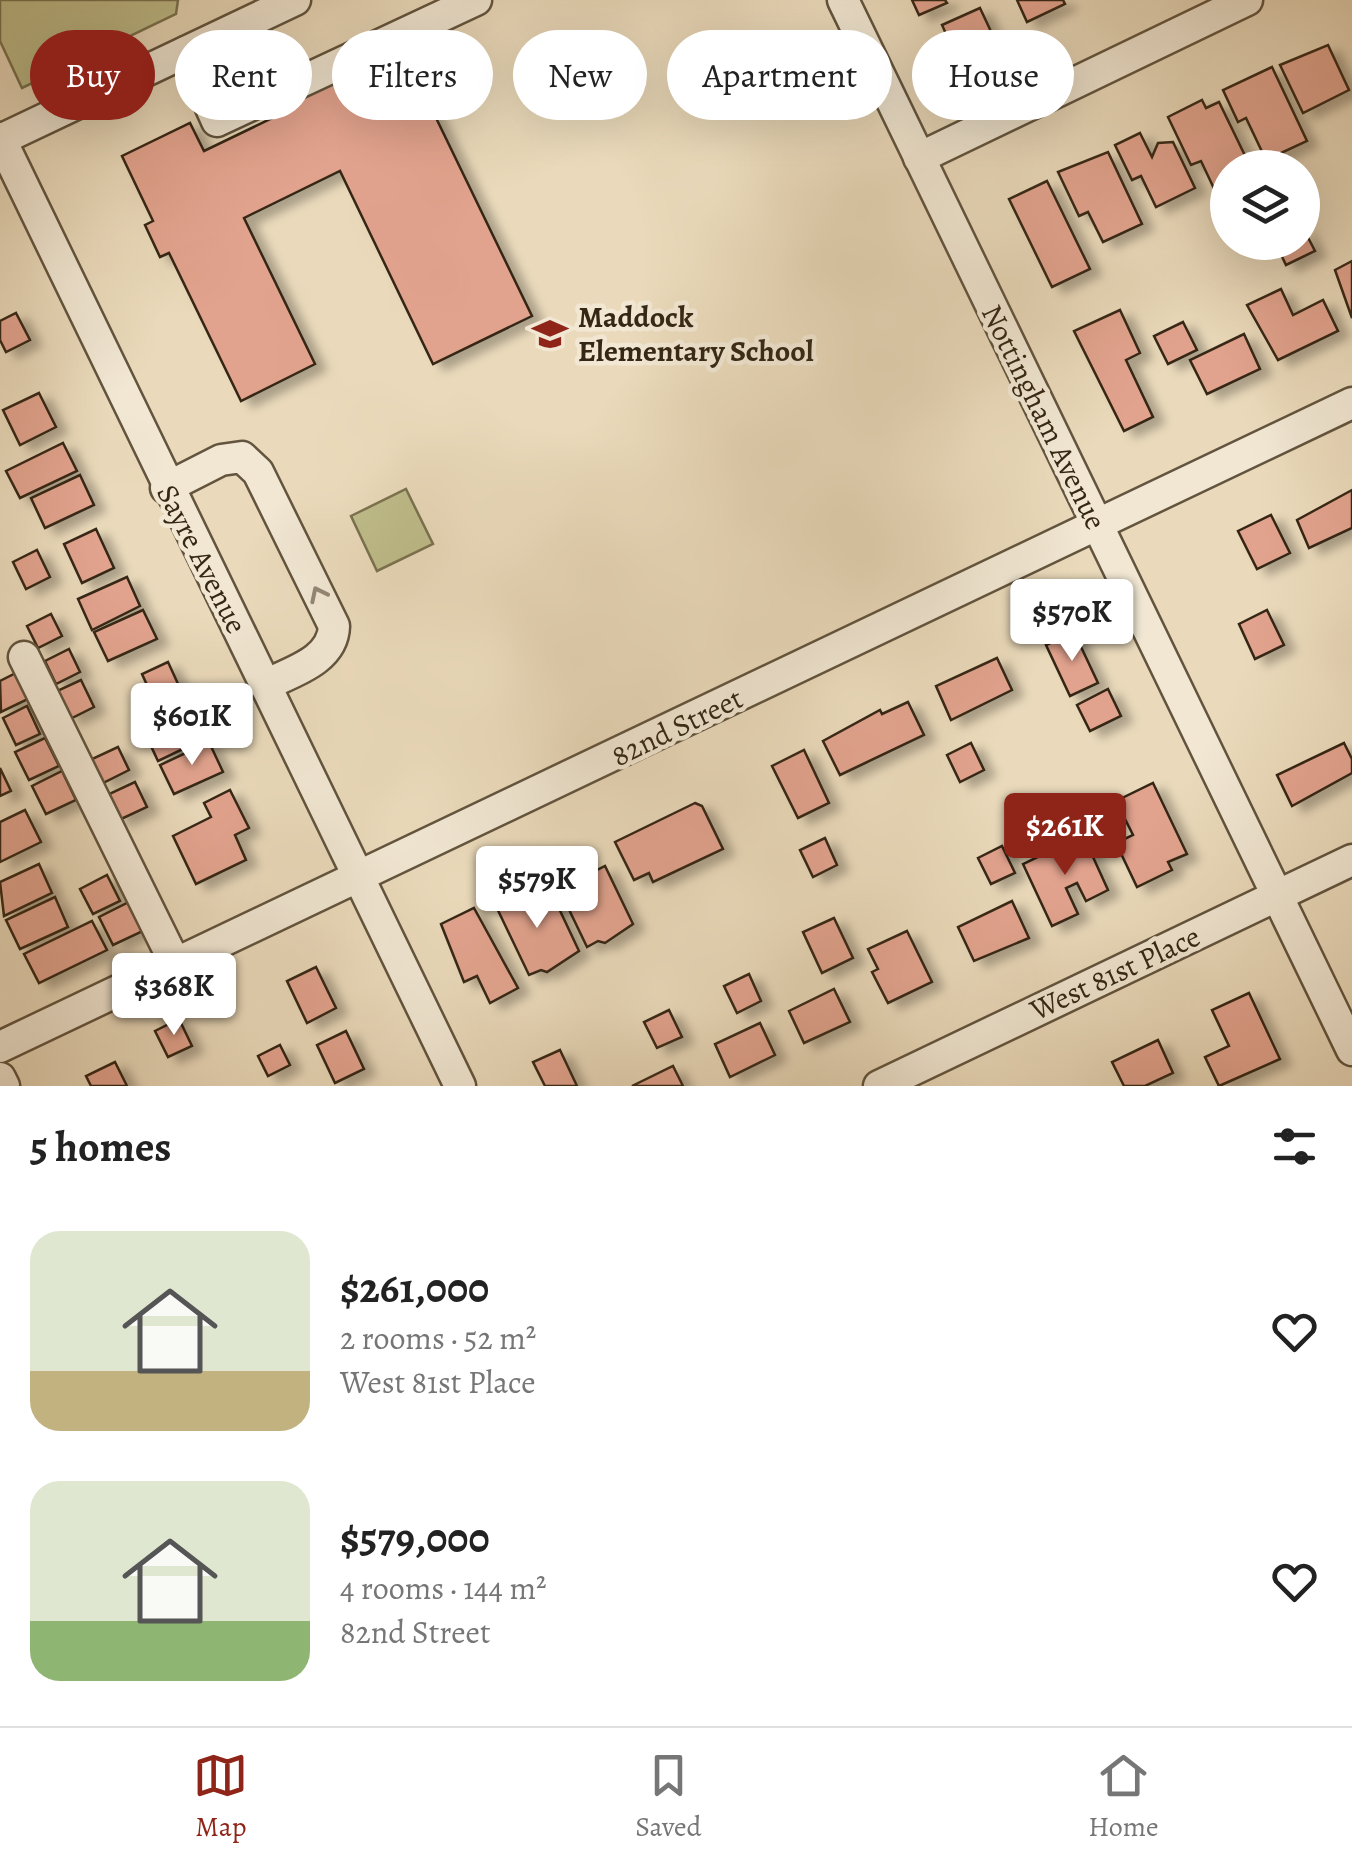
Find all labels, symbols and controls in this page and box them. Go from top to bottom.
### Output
chip: Buy [30,30,155,120]
chip: Rent [175,30,312,120]
chip: Filters [332,30,493,120]
chip: New [513,30,647,120]
chip: Apartment [667,30,892,120]
chip: House [912,30,1074,120]
map controls [1210,150,1320,260]
button: layers [1210,150,1320,260]
place label: Maddock Elementary School [578,297,814,371]
street label: Nottingham Avenue [972,298,1116,536]
school or university icon: Maddock Elementary School [531,315,569,353]
street label: Sayre Avenue [147,478,257,640]
pin: $570K [1002,579,1142,664]
one-way arrow [310,586,330,604]
text: $570K [1032,589,1112,633]
street label: 82nd Street [605,678,749,776]
pin: $601K [122,683,262,768]
text: $601K [153,693,231,737]
pin: $261K [995,793,1135,878]
text: $261K [1026,803,1104,847]
pin: $579K [467,846,607,931]
text: $579K [498,856,576,900]
street label: West 81st Place [1023,916,1207,1030]
pin: $368K [104,953,244,1038]
text: $368K [134,963,214,1007]
text: 5 homes [30,1118,171,1175]
icon: filters [1267,1119,1322,1174]
text: $261,000 [340,1259,489,1316]
icon: home [110,1271,230,1391]
icon: heart [1267,1304,1322,1359]
text: 2 rooms · 52 m² [340,1316,536,1360]
text: West 81st Place [340,1360,536,1404]
text: $579,000 [340,1509,490,1566]
icon: home [110,1521,230,1641]
icon: heart [1267,1554,1322,1609]
text: 4 rooms · 144 m² [340,1566,547,1610]
text: 82nd Street [340,1610,490,1654]
tab: Map [193,1748,248,1846]
tab: Saved [635,1748,702,1846]
tab: Home [1088,1748,1159,1846]

